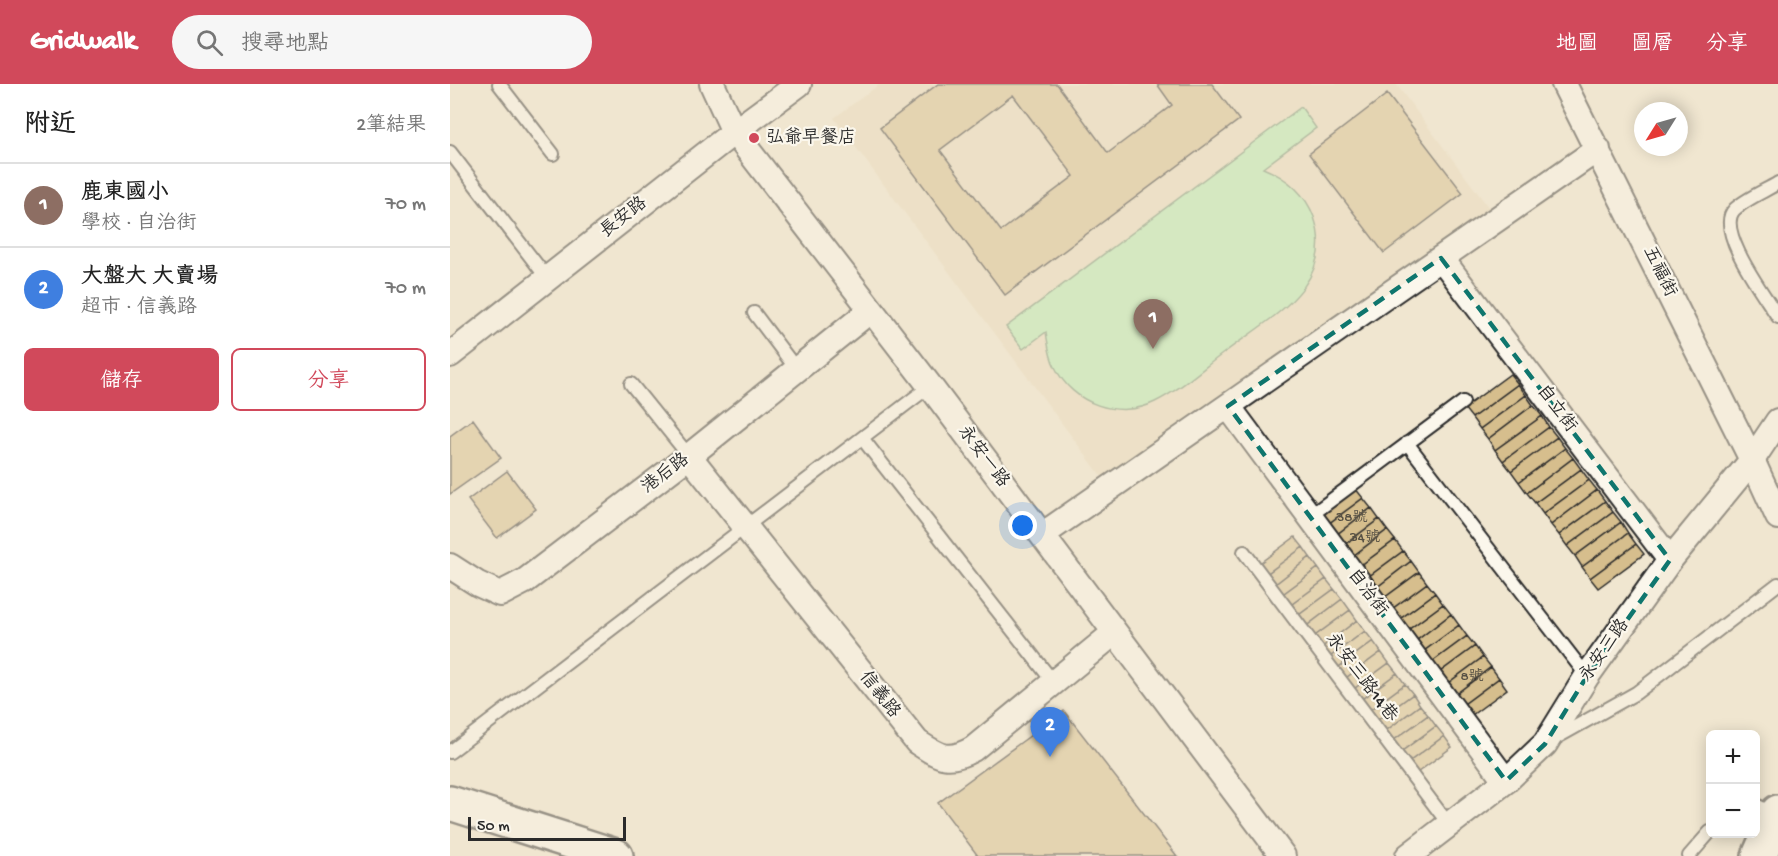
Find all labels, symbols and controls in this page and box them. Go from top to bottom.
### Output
search box [172,15,592,69]
text: Gridwalk [30,26,136,59]
icon: search [193,26,226,59]
text: 搜尋地點 [241,32,329,58]
text: 地圖 [1556,33,1598,58]
text: 圖層 [1631,33,1673,58]
text: 分享 [1706,33,1748,58]
north arrow [1634,102,1688,156]
text: 附近 [24,111,76,142]
text: 2筆結果 [356,115,426,138]
place label: 弘爺早餐店 [766,127,856,149]
marker: 弘爺早餐店 [747,131,761,145]
text: 鹿東國小 [81,181,169,207]
street label: 長安路 [596,192,652,243]
text: 1 [39,194,48,217]
text: 70 m [385,194,426,217]
text: 學校 · 自治街 [81,213,197,236]
street label: 五福街 [1638,243,1681,301]
text: 大盤大 大賣場 [81,265,218,291]
text: 2 [39,278,48,301]
text: 70 m [385,278,426,301]
text: 超市 · 信義路 [81,297,197,320]
pin: 1 [1134,300,1172,349]
button: 儲存 [24,348,219,411]
button: 分享 [231,348,426,411]
street label: 自立街 [1531,381,1581,437]
street label: 永安一路 [953,421,1014,492]
street label: 港后路 [638,449,694,499]
house number: 38號 [1335,509,1368,527]
your location [1008,511,1037,540]
house number: 34號 [1349,529,1380,547]
street label: 自治街 [1342,565,1392,621]
street label: 永安三路 [1575,615,1634,687]
street label: 永安三路14巷 [1321,629,1402,727]
street label: 信義路 [854,667,905,723]
house number: 8號 [1460,668,1484,686]
pin: 2 [1030,708,1070,757]
map controls [1706,730,1760,838]
button: + [1706,730,1760,784]
button: − [1706,784,1760,838]
scale bar [468,814,626,842]
text: 50 m [477,818,510,837]

